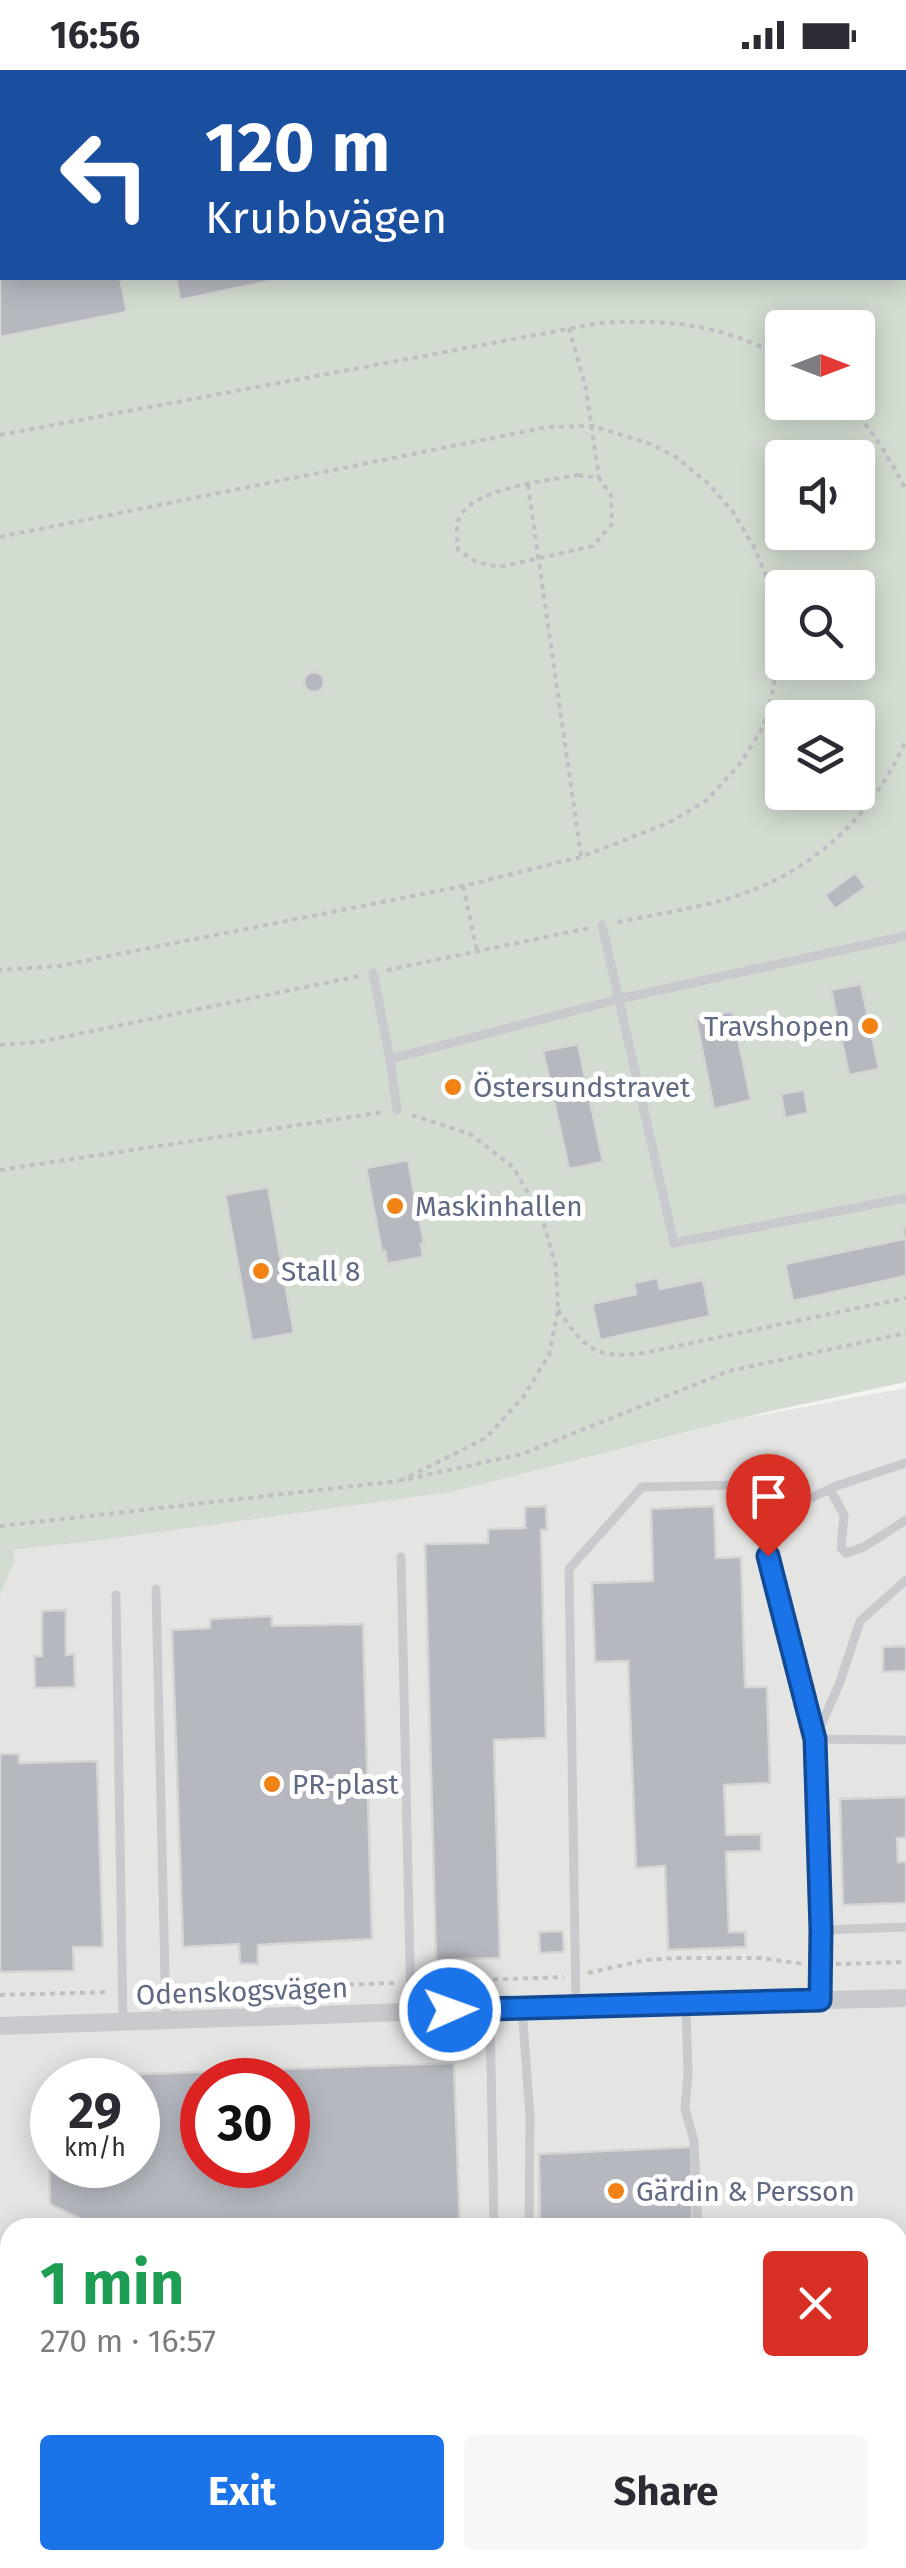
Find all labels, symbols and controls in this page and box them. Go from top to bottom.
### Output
text: 16:56 [50,12,140,58]
text: 120 m [205,106,390,190]
icon: left [40,110,170,240]
text: Krubbvägen [205,191,447,245]
north arrow [765,310,875,420]
map controls [765,310,875,810]
button: sound [765,440,875,550]
button: search [765,570,875,680]
button: layers [765,700,875,810]
place label: Travshopen [704,1010,850,1043]
marker: Travshopen [859,1015,881,1037]
place label: Östersundstravet [473,1071,691,1104]
marker: Östersundstravet [442,1076,464,1098]
place label: Maskinhallen [415,1190,583,1223]
marker: Maskinhallen [384,1195,406,1217]
place label: Stall 8 [281,1255,360,1288]
marker: Stall 8 [250,1260,272,1282]
pin [726,1454,811,1557]
icon: arrive [741,1469,796,1524]
place label: PR-plast [292,1768,400,1801]
marker: PR-plast [261,1773,283,1795]
position arrow [398,1958,502,2062]
street label: Odenskogsvägen [135,1971,349,2012]
speed limit sign: 30 [180,2058,310,2188]
text: 29 [68,2081,122,2141]
text: km/h [64,2133,126,2163]
place label: Gärdin & Persson [636,2175,855,2208]
marker: Gärdin & Persson [605,2180,627,2202]
text: 1 min [40,2248,184,2320]
button: close [763,2251,868,2356]
text: 270 m · 16:57 [40,2322,216,2360]
button: Exit [40,2435,444,2550]
button: Share [464,2435,868,2550]

